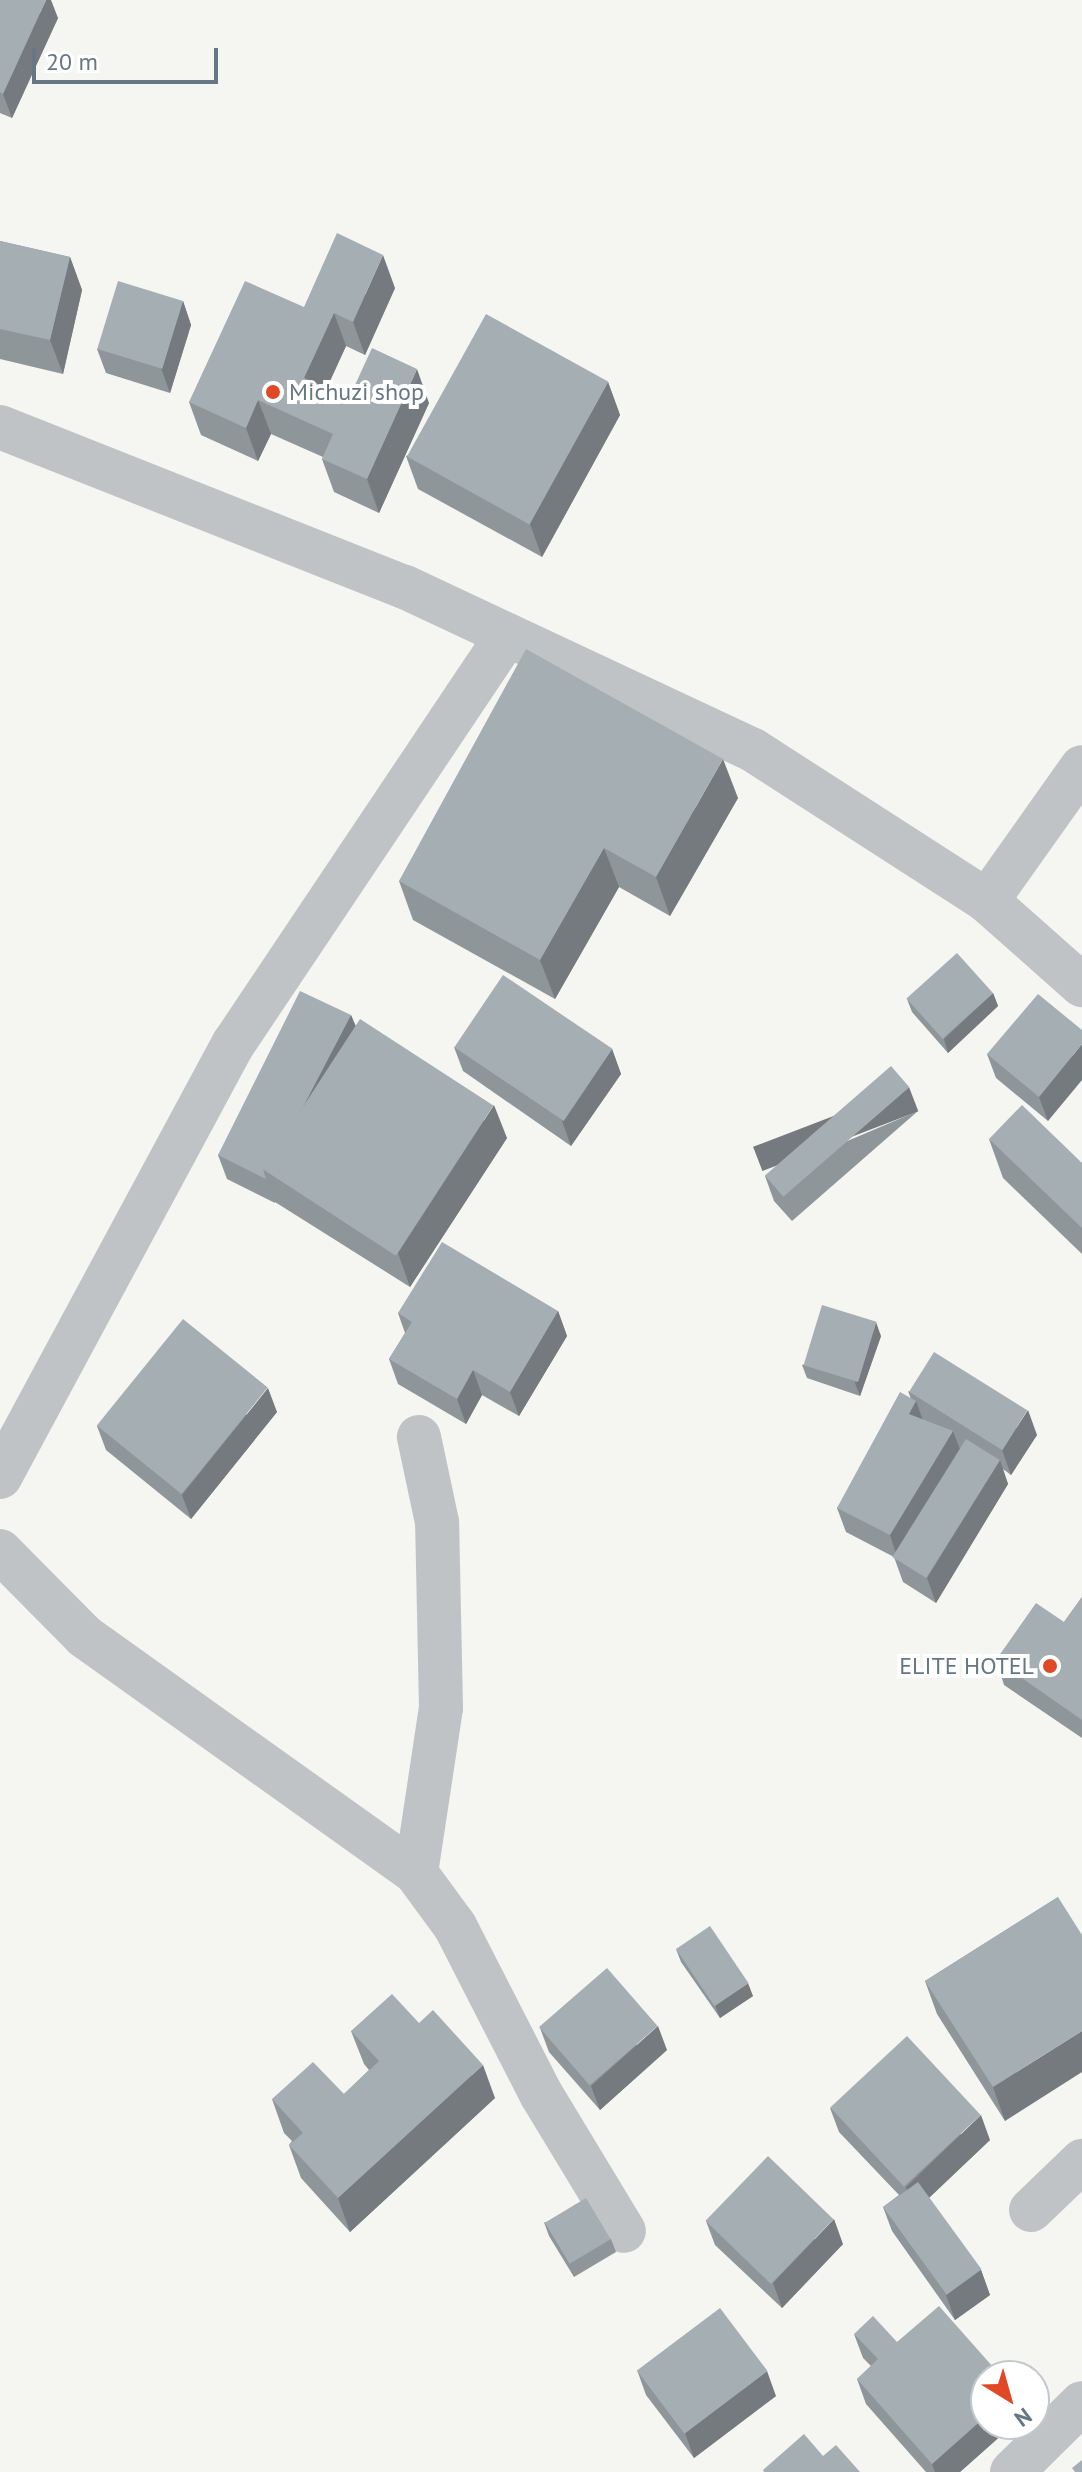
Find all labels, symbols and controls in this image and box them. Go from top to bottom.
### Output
scale bar [36,32,222,82]
text: 20 m [46,46,98,77]
place label: Michuzi shop [289,378,424,406]
marker: Michuzi shop [264,383,282,401]
place label: ELITE HOTEL [899,1652,1034,1680]
marker: ELITE HOTEL [1041,1657,1059,1675]
north arrow [970,2360,1050,2440]
text: N [1009,2402,1037,2433]

